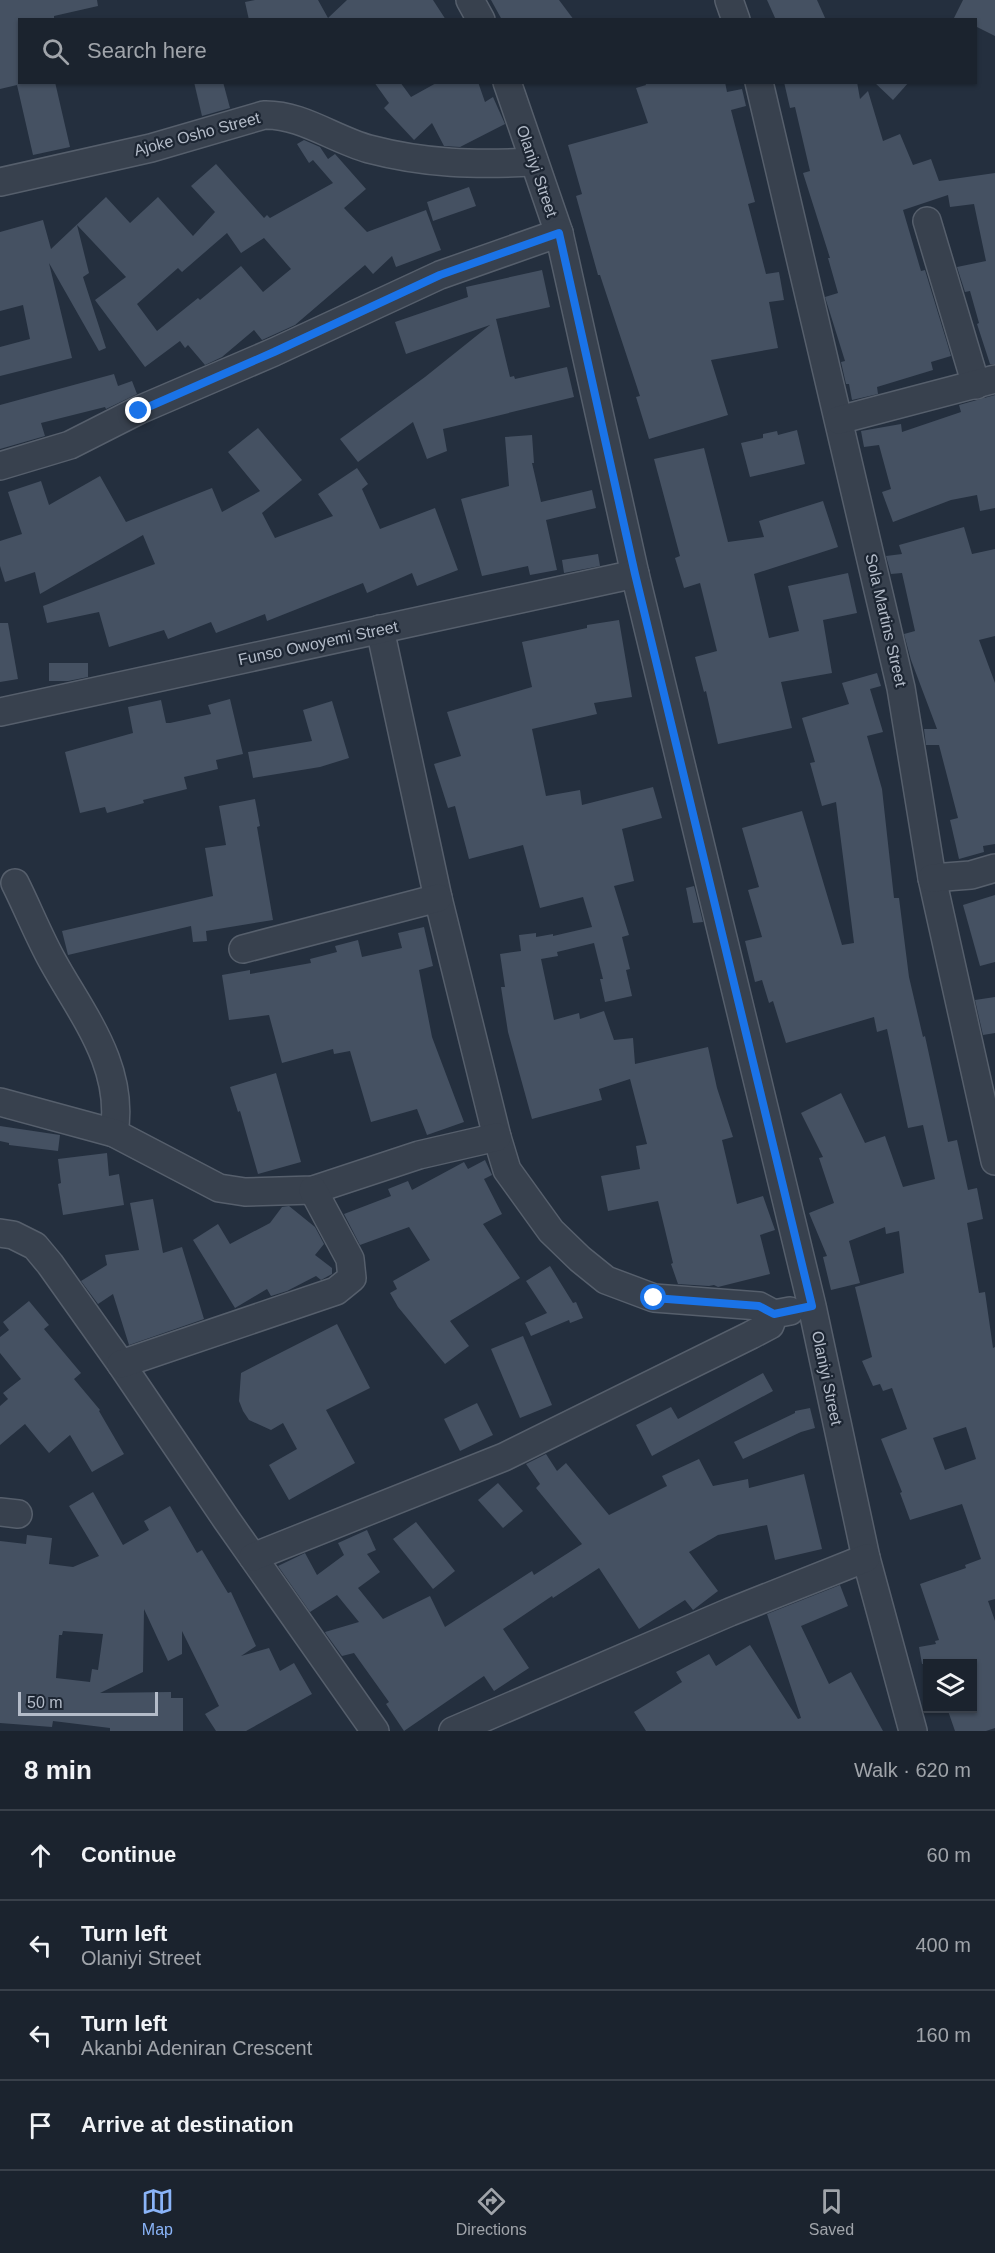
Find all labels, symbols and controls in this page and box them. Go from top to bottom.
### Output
search box [18,18,977,84]
icon: search [39,35,72,68]
text: Search here [87,38,207,63]
street label: Ajoke Osho Street [132,109,262,159]
street label: Olaniyi Street [513,123,561,220]
route end [125,397,151,423]
street label: Sola Martins Street [862,552,910,689]
street label: Funso Owoyemi Street [237,618,400,668]
route start [640,1284,666,1310]
street label: Olaniyi Street [809,1329,845,1427]
map controls [923,1659,977,1713]
button: layers [923,1659,977,1713]
scale bar [18,1689,158,1716]
text: 50 m [27,1694,63,1711]
text: 8 min [24,1755,92,1785]
text: Walk · 620 m [854,1759,971,1781]
icon: ahead [24,1839,57,1872]
text: Continue [81,1842,176,1867]
text: 60 m [927,1844,971,1866]
text: Turn left [81,1921,167,1946]
icon: left [24,1929,57,1962]
text: 400 m [915,1934,971,1956]
text: Olaniyi Street [81,1947,201,1969]
text: Turn left [81,2011,167,2036]
icon: left [24,2019,57,2052]
text: 160 m [915,2024,971,2046]
text: Akanbi Adeniran Crescent [81,2037,312,2059]
icon: arrive [24,2109,57,2142]
text: Arrive at destination [81,2112,294,2137]
tab: Map [141,2185,174,2239]
tab: Directions [456,2185,527,2239]
tab: Saved [809,2185,854,2239]

